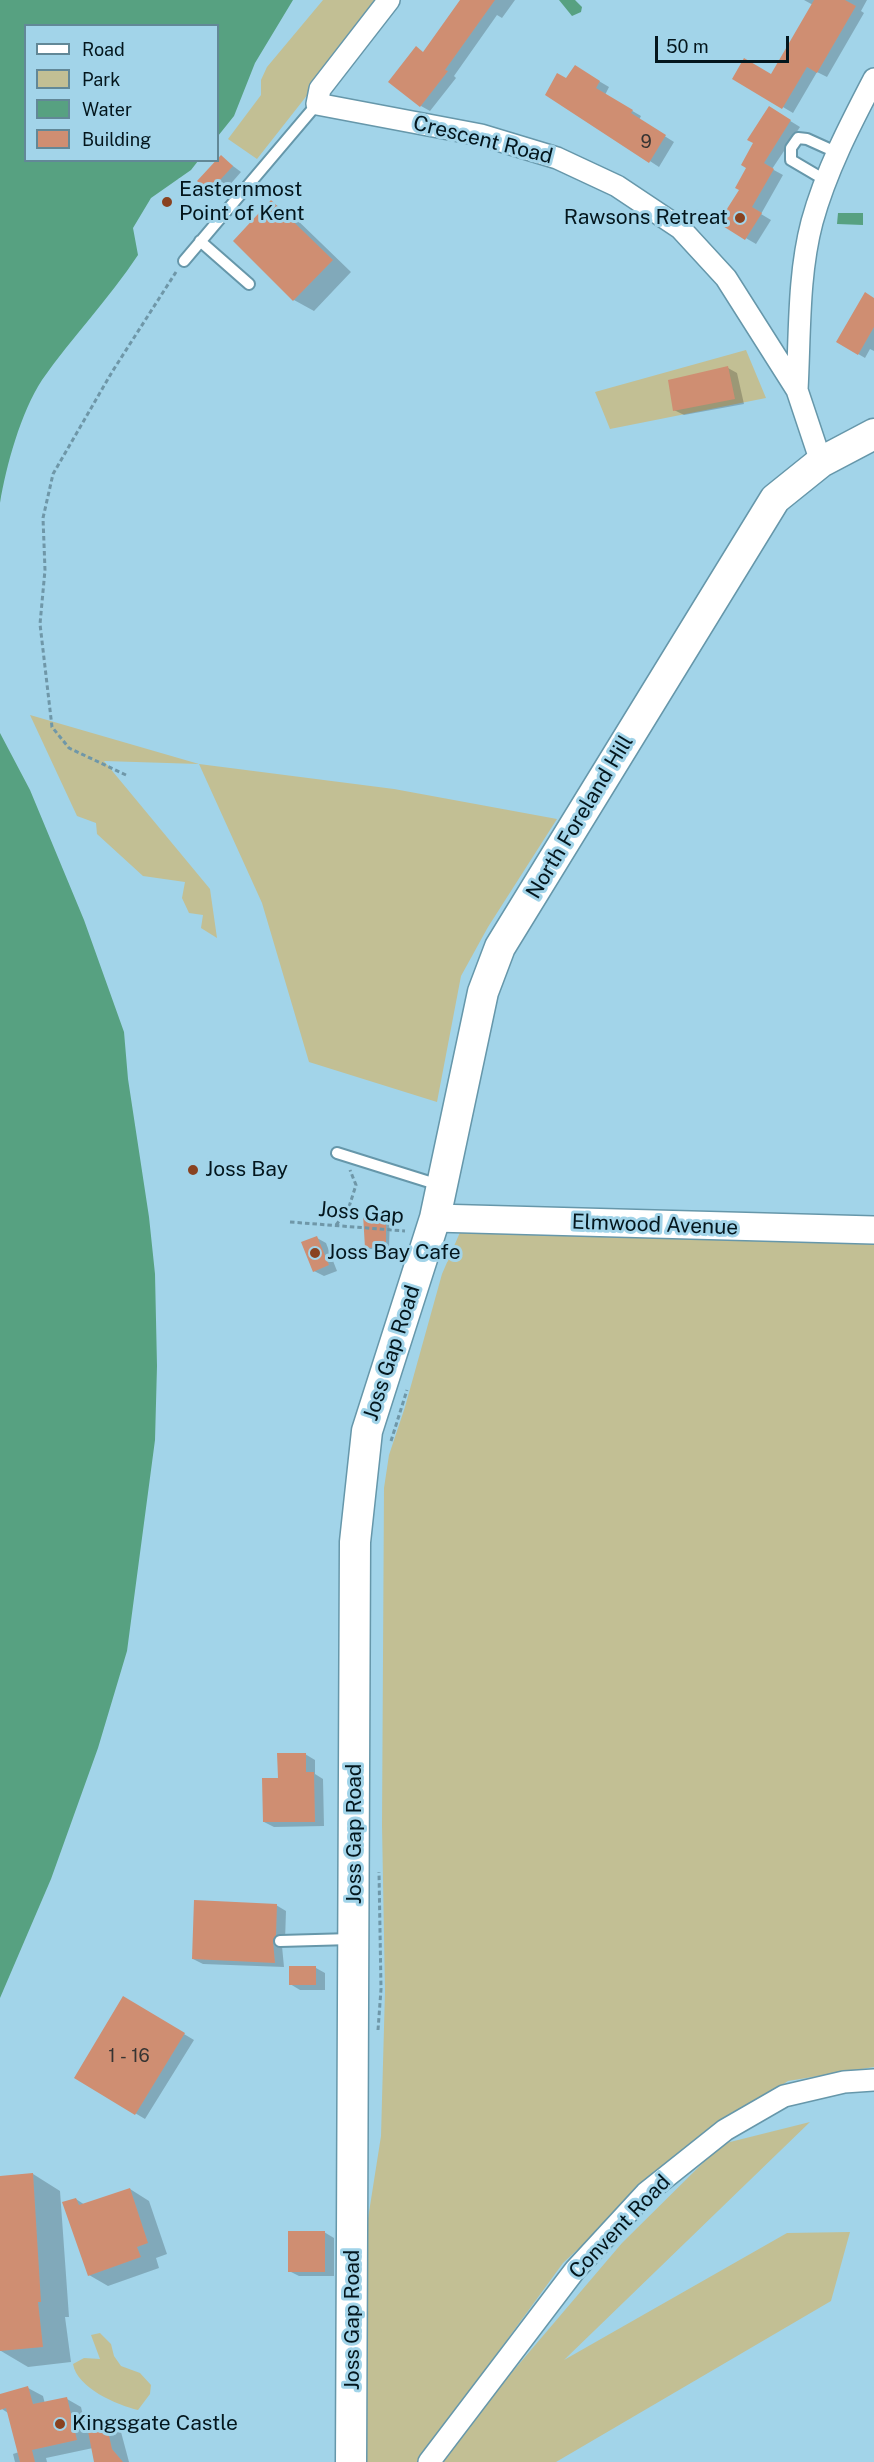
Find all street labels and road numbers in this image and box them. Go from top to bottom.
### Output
street label: Crescent Road [411,110,555,170]
street label: North Foreland Hill [521,731,639,903]
street label: Joss Gap [317,1197,405,1229]
street label: Elmwood Avenue [571,1210,739,1240]
street label: Joss Gap Road [358,1282,426,1424]
street label: Joss Gap Road [342,1764,368,1904]
street label: Convent Road [564,2170,676,2284]
street label: Joss Gap Road [340,2250,366,2390]

